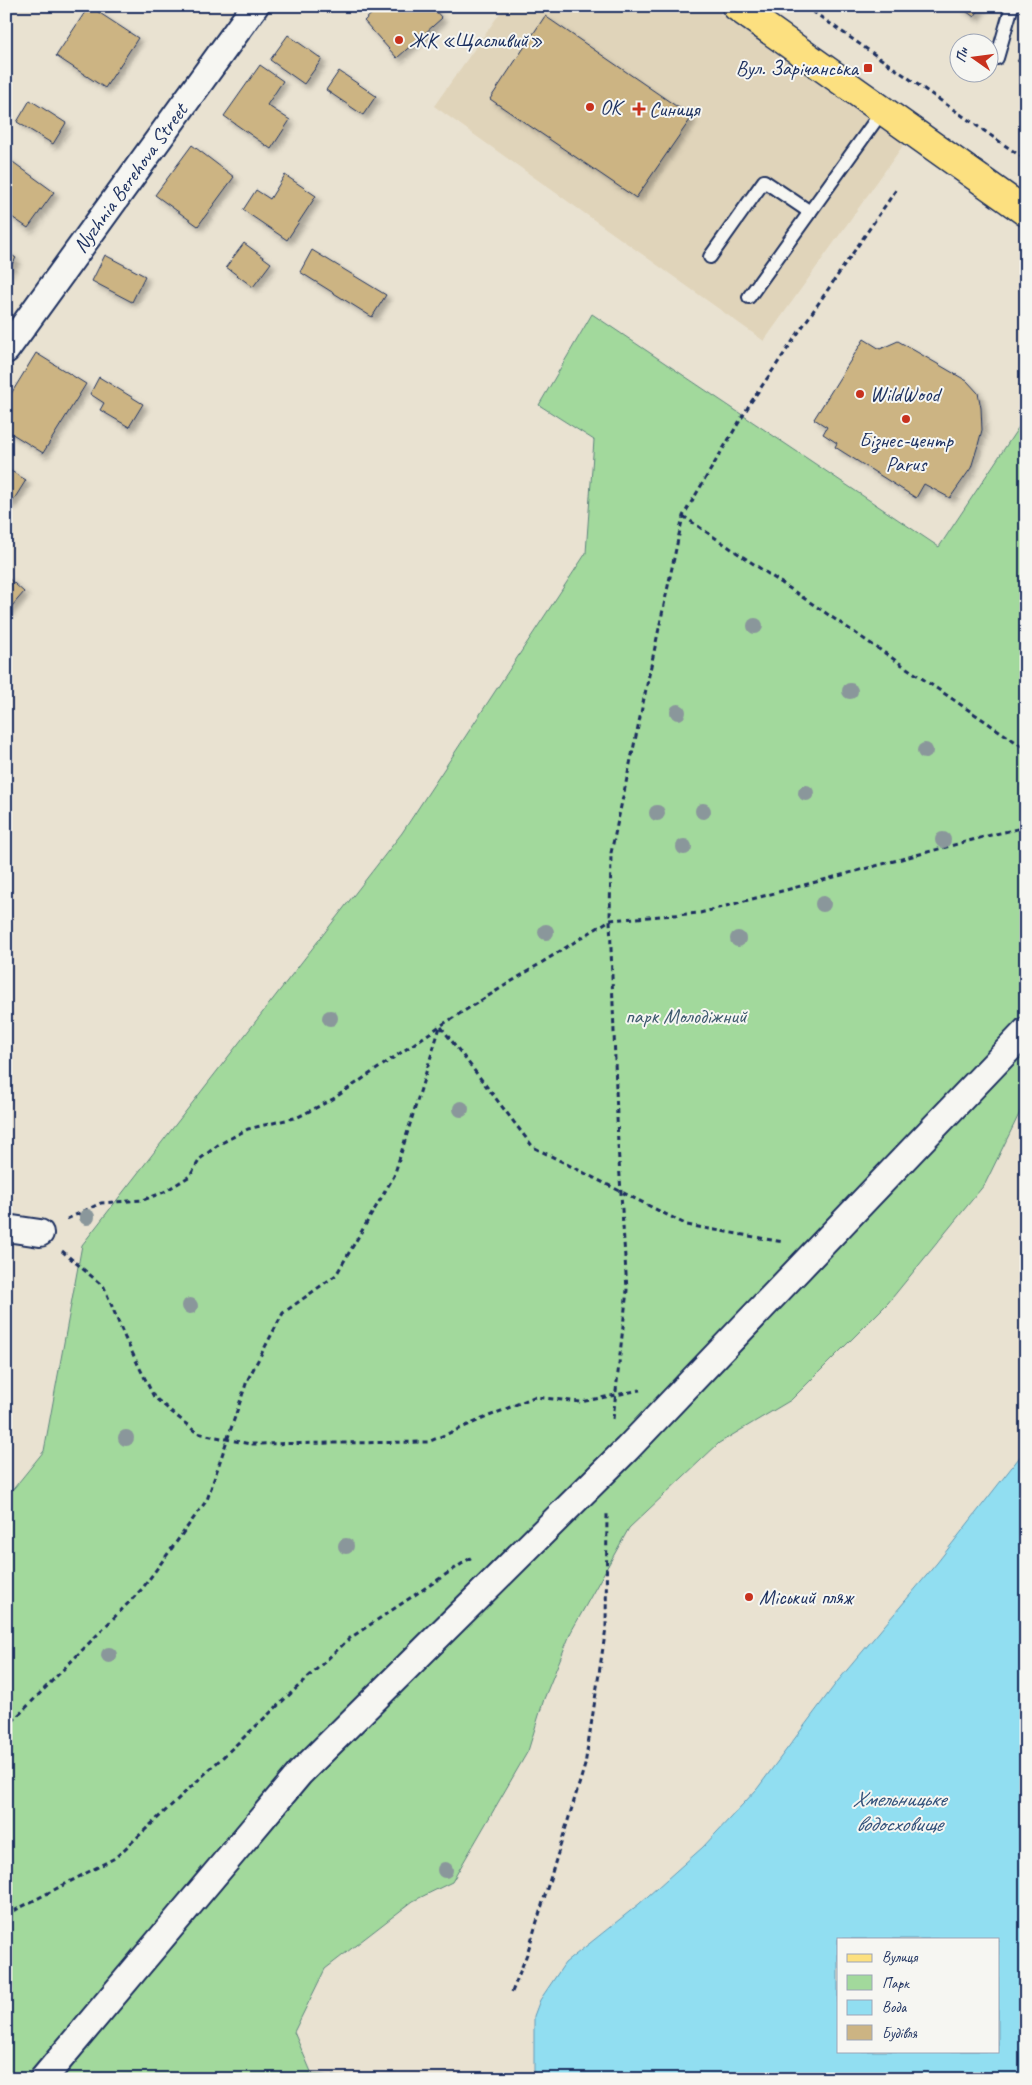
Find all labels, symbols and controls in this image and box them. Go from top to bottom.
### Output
place label: ЖК «Щасливий» [409,27,543,53]
north arrow [950,32,1000,82]
marker: ЖК «Щасливий» [393,34,405,46]
text: Пн [952,45,972,64]
place label: Вул. Зарічанська [736,55,860,81]
marker: Вул. Зарічанська [862,62,874,74]
place label: OK [600,94,625,120]
place label: Синиця [649,96,701,122]
street label: Nyzhnia Berehova Street [67,97,194,258]
marker: OK [584,101,596,113]
marker: Синиця [633,103,645,115]
place label: WildWood [870,381,942,407]
marker: WildWood [854,388,866,400]
marker: Бізнес-центр Parus [900,413,912,425]
place label: Бізнес-центр Parus [859,427,954,477]
park label: парк Молодіжний [625,1003,748,1029]
place label: Міський пляж [759,1584,855,1610]
marker: Міський пляж [743,1591,755,1603]
water label: Хмельницьке водосховище [853,1785,948,1838]
legend [837,1938,1000,2052]
text: Вулиця [882,1948,919,1967]
text: Парк [882,1974,910,1993]
text: Вода [882,1998,907,2017]
text: Будівля [882,2024,917,2043]

